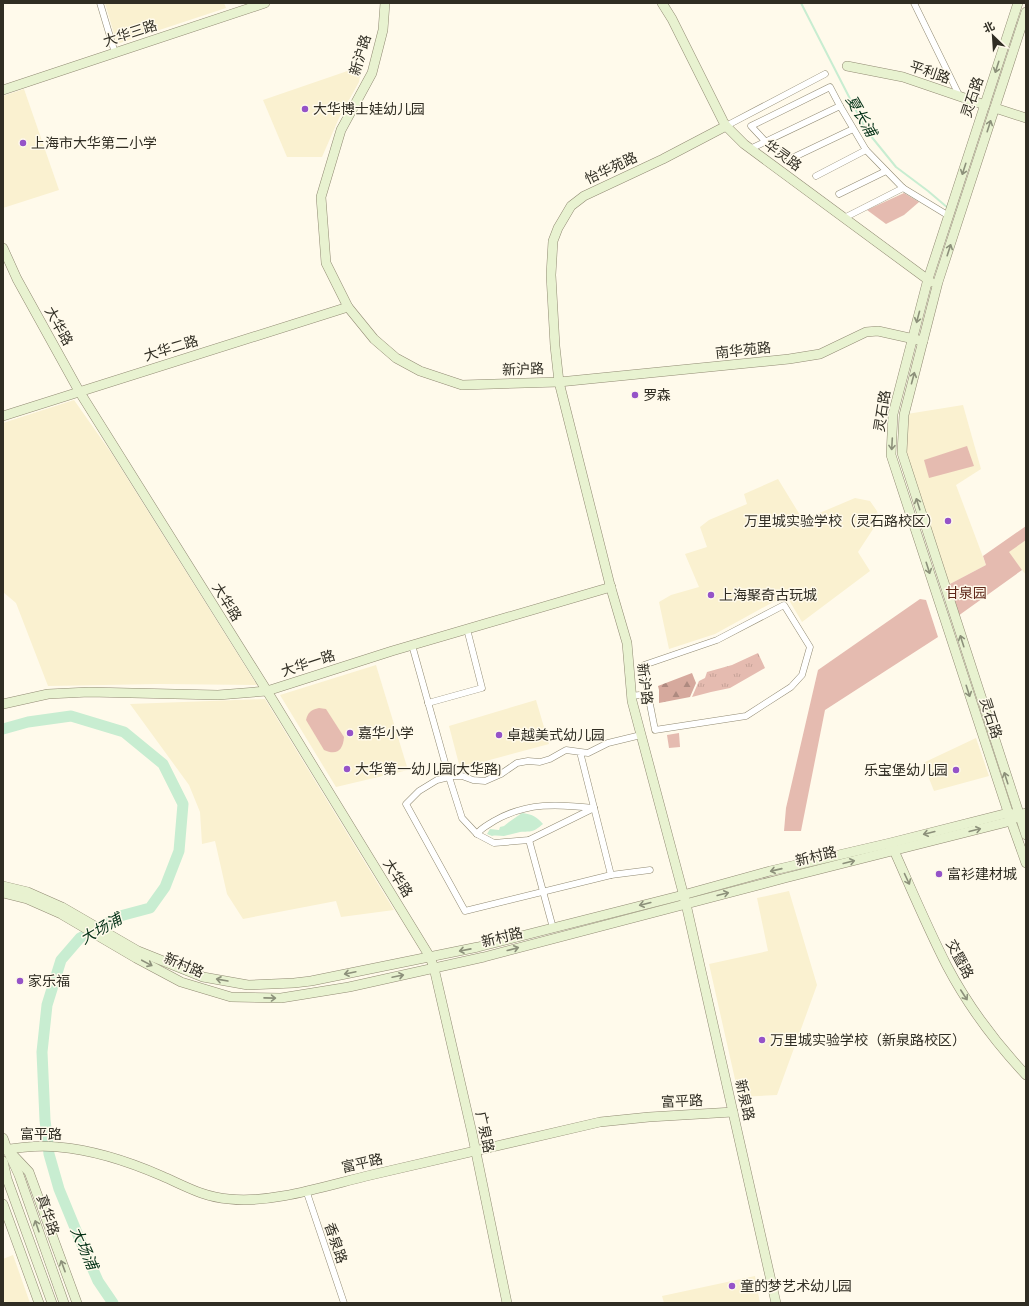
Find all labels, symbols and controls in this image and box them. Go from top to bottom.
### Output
north arrow [973,16,1013,56]
street label: 大华三路 [101,17,159,50]
text: 北 [981,19,997,36]
street label: 新沪路 [346,33,375,78]
street label: 平利路 [907,58,952,87]
one-way arrow [993,60,1000,73]
street label: 灵石路 [958,75,987,120]
water label: 夏长浦 [841,92,881,142]
place label: 大华博士娃幼儿园 [313,101,425,118]
marker: 大华博士娃幼儿园 [300,104,310,114]
one-way arrow [985,120,993,132]
place label: 上海市大华第二小学 [31,135,157,152]
street label: 华灵路 [761,136,805,175]
marker: 上海市大华第二小学 [18,138,28,148]
street label: 怡华苑路 [582,149,640,188]
one-way arrow [960,162,967,175]
one-way arrow [945,244,953,256]
street label: 大华路 [41,304,76,349]
one-way arrow [914,310,922,323]
street label: 大华二路 [142,332,200,365]
street label: 南华苑路 [714,339,772,362]
street label: 新沪路 [502,360,544,379]
one-way arrow [910,371,918,384]
place label: 罗森 [643,387,671,404]
street label: 灵石路 [871,389,894,433]
marker: 罗森 [630,390,640,400]
one-way arrow [888,437,895,450]
one-way arrow [914,497,921,510]
place label: 万里城实验学校（灵石路校区） [744,513,940,530]
marker: 万里城实验学校（灵石路校区） [943,516,953,526]
one-way arrow [924,562,932,574]
street label: 大华路 [208,580,245,625]
park label: 甘泉园 [945,585,987,602]
place label: 上海聚奇古玩城 [719,587,817,604]
marker: 上海聚奇古玩城 [706,590,716,600]
one-way arrow [958,634,965,647]
street label: 大华一路 [279,647,337,680]
street label: 新沪路 [634,662,655,706]
one-way arrow [965,685,972,698]
street label: 灵石路 [976,696,1005,741]
place label: 嘉华小学 [358,725,414,742]
place label: 卓越美式幼儿园 [507,727,605,744]
marker: 嘉华小学 [345,728,355,738]
marker: 卓越美式幼儿园 [494,730,504,740]
place label: 大华第一幼儿园(大华路) [355,761,501,778]
place label: 乐宝堡幼儿园 [864,762,948,779]
marker: 大华第一幼儿园(大华路) [342,764,352,774]
marker: 乐宝堡幼儿园 [951,765,961,775]
one-way arrow [1002,772,1010,784]
one-way arrow [969,826,982,833]
one-way arrow [923,830,936,837]
street label: 新村路 [794,843,839,870]
street label: 大华路 [379,856,416,901]
one-way arrow [843,858,856,865]
one-way arrow [770,866,783,874]
place label: 富衫建材城 [947,866,1017,883]
marker: 富衫建材城 [934,869,944,879]
one-way arrow [903,872,911,884]
one-way arrow [717,890,730,898]
one-way arrow [639,901,652,909]
water label: 大场浦 [77,909,127,949]
street label: 新村路 [480,924,525,951]
street label: 交暨路 [942,937,977,982]
one-way arrow [506,945,519,952]
one-way arrow [459,946,472,954]
street label: 新村路 [161,949,206,981]
one-way arrow [140,960,152,968]
one-way arrow [344,969,357,977]
one-way arrow [391,972,404,980]
place label: 家乐福 [28,973,70,990]
marker: 家乐福 [15,976,25,986]
one-way arrow [216,976,229,984]
one-way arrow [961,989,969,1001]
one-way arrow [263,994,276,1002]
place label: 万里城实验学校（新泉路校区） [770,1032,966,1049]
marker: 万里城实验学校（新泉路校区） [757,1035,767,1045]
street label: 新泉路 [732,1078,758,1122]
street label: 富平路 [661,1092,703,1111]
street label: 广泉路 [472,1110,497,1154]
street label: 富平路 [20,1126,62,1143]
street label: 富平路 [340,1150,384,1176]
street label: 真华路 [33,1193,62,1238]
one-way arrow [33,1220,40,1233]
street label: 香泉路 [321,1221,350,1266]
water label: 大场浦 [66,1224,102,1274]
one-way arrow [59,1261,67,1273]
place label: 童的梦艺术幼儿园 [740,1278,852,1295]
marker: 童的梦艺术幼儿园 [727,1281,737,1291]

